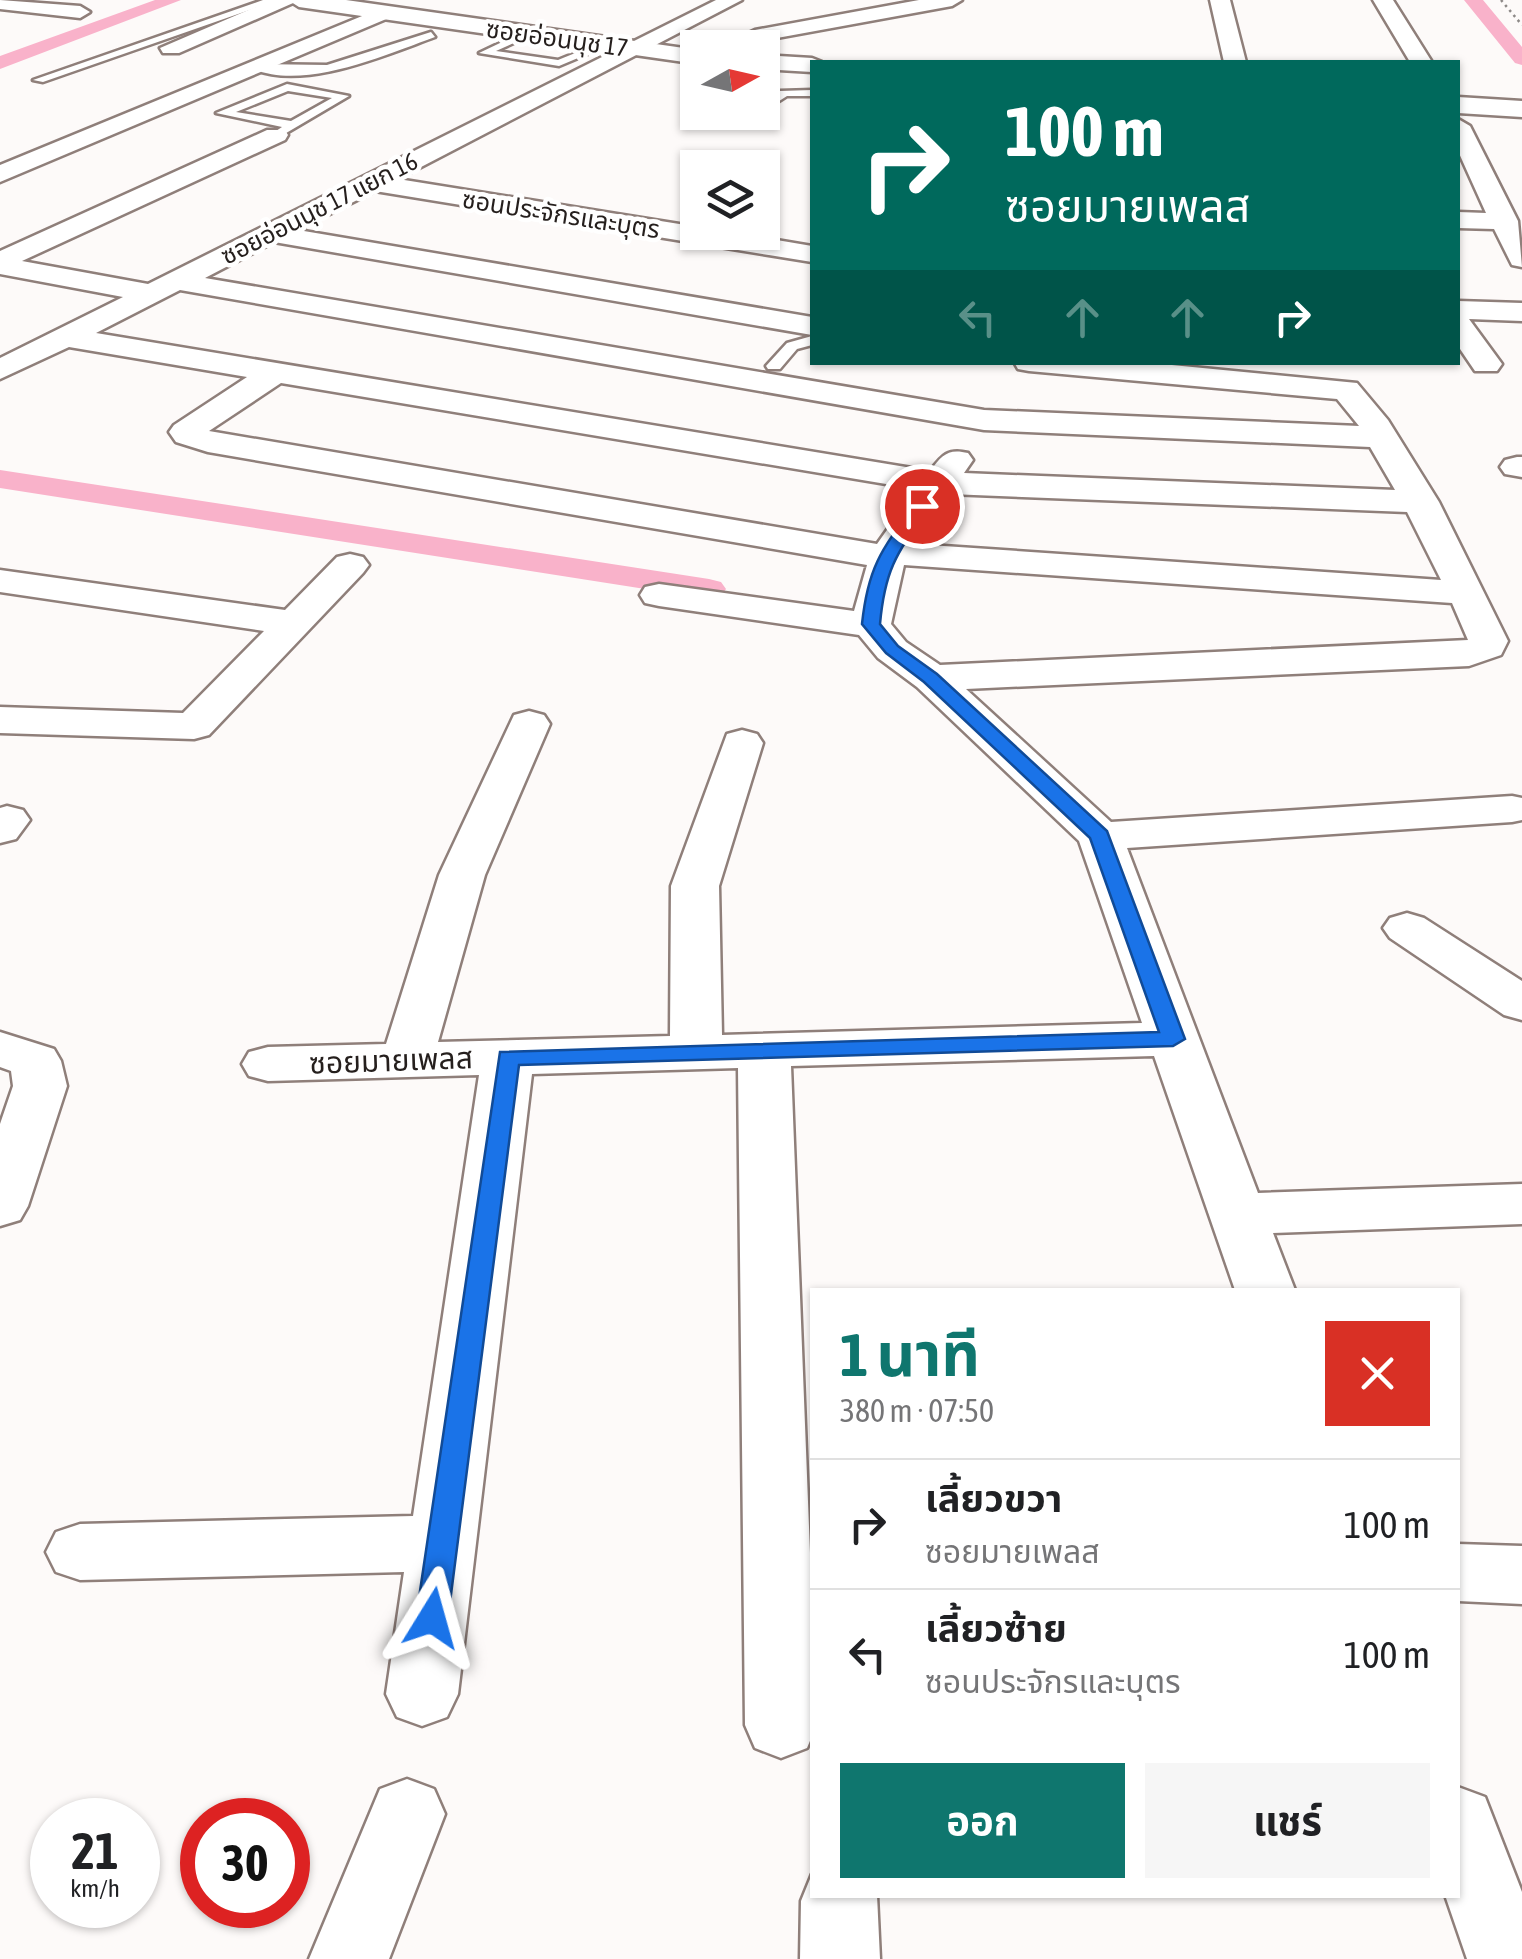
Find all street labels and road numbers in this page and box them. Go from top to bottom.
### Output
street label: ซอยอ่อนนุช 17 [484,14,630,64]
street label: ซอยอ่อนนุช 17 แยก 16 [216,146,423,271]
street label: ซอนประจักรและบุตร [460,185,662,245]
street label: ซอยมายเพลส [309,1040,473,1080]

